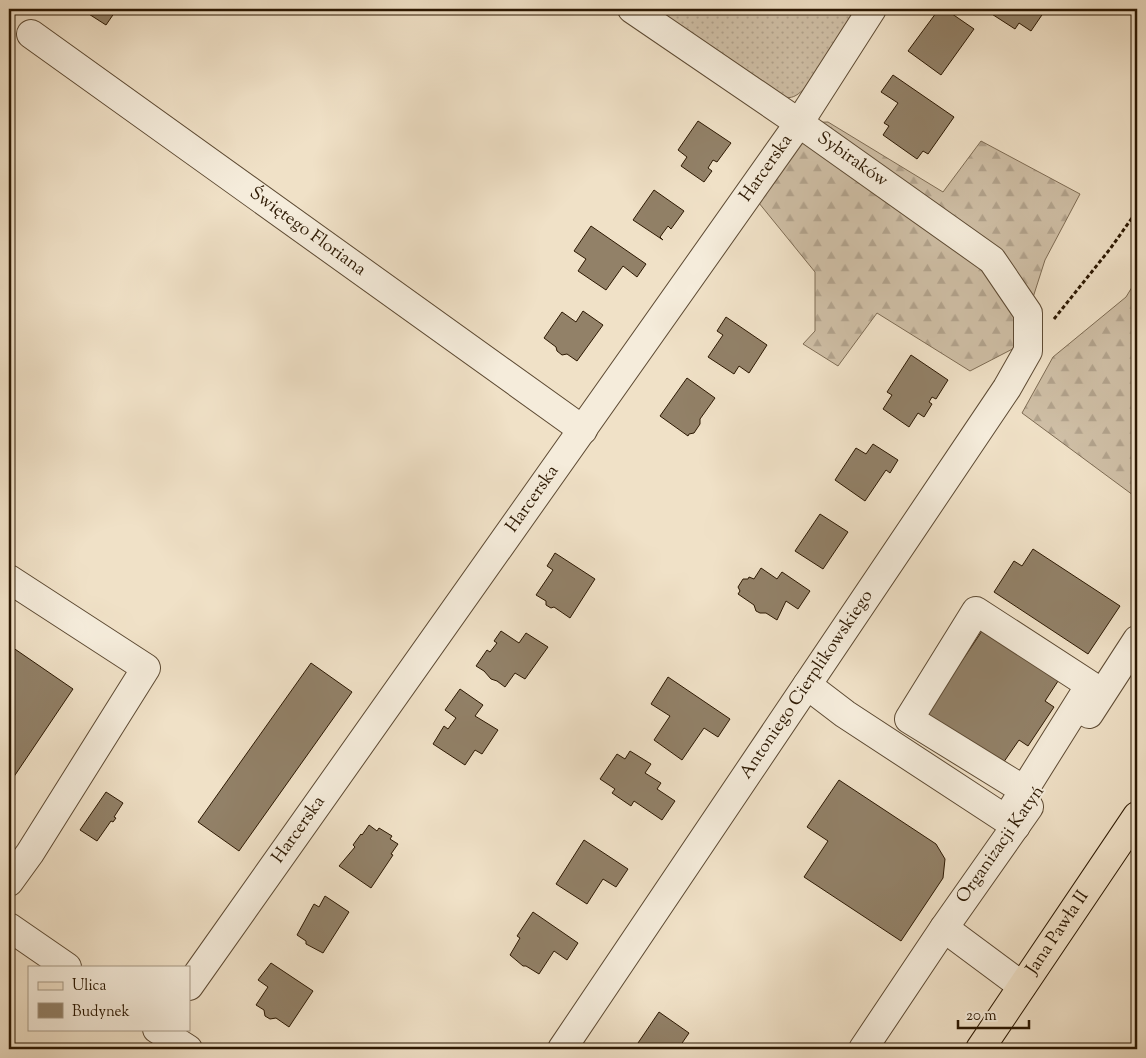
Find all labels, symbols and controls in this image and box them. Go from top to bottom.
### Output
street label: Sybiraków [811,126,893,194]
street label: Harcerska [734,129,800,208]
street label: Świętego Floriana [243,180,371,283]
street label: Harcerska [500,460,566,538]
street label: Antoniego Cierplikowskiego [734,585,880,785]
street label: Organizacji Katyń [951,780,1052,909]
street label: Harcerska [266,791,332,869]
street label: Jana Pawła II [1020,885,1096,981]
legend [28,966,190,1030]
text: Ulica [72,976,106,997]
scale bar [958,998,1030,1030]
text: Budynek [72,1002,130,1023]
text: 20 m [966,1006,997,1027]

